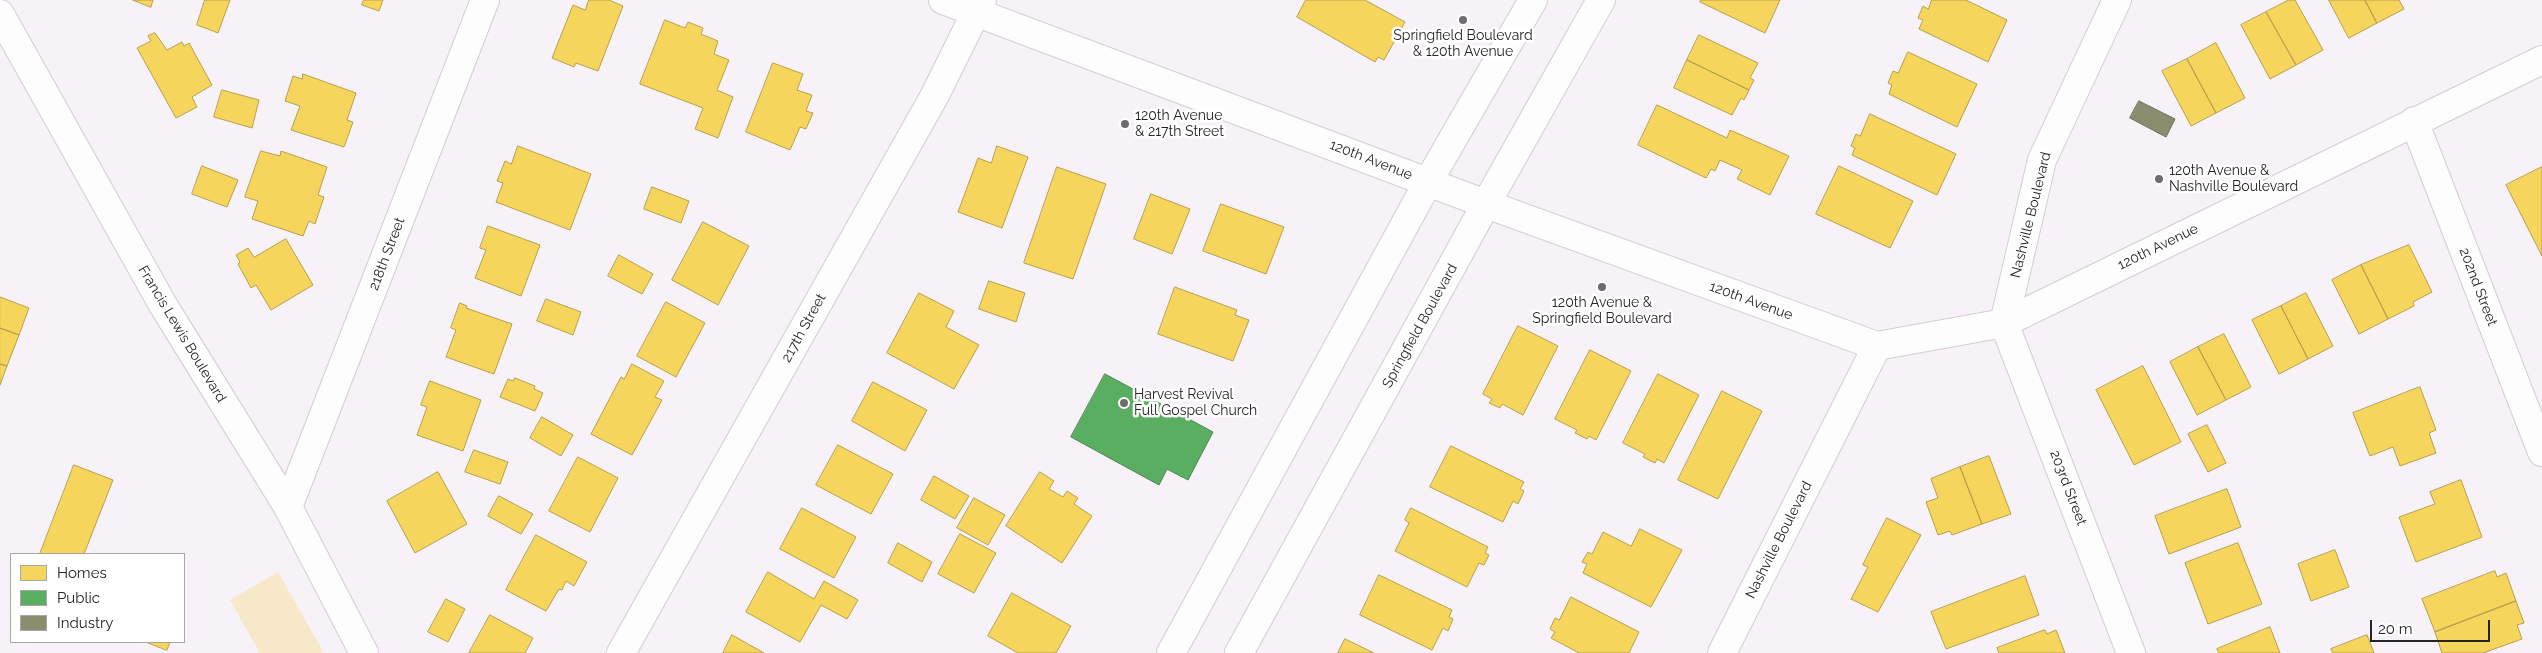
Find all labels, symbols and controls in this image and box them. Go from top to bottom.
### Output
marker: Springfield Boulevard & 120th Avenue [1457,14,1469,26]
place label: Springfield Boulevard & 120th Avenue [1393,28,1533,60]
place label: 120th Avenue & 217th Street [1135,108,1224,140]
marker: 120th Avenue & 217th Street [1119,118,1131,130]
street label: 120th Avenue [1327,136,1415,184]
street label: Nashville Boulevard [2007,150,2055,280]
place label: 120th Avenue & Nashville Boulevard [2169,163,2298,196]
marker: 120th Avenue & Nashville Boulevard [2153,173,2165,185]
street label: 218th Street [365,215,409,293]
street label: 120th Avenue [2115,220,2201,274]
street label: 202nd Street [2455,246,2501,328]
street label: Springfield Boulevard [1379,261,1461,391]
street label: Francis Lewis Boulevard [135,263,229,405]
street label: 120th Avenue [1707,278,1795,324]
marker: 120th Avenue & Springfield Boulevard [1596,281,1608,293]
street label: 217th Street [778,291,830,365]
place label: 120th Avenue & Springfield Boulevard [1532,295,1672,328]
place label: Harvest Revival Full Gospel Church [1134,387,1257,420]
marker: Harvest Revival Full Gospel Church [1118,397,1130,409]
street label: 203rd Street [2046,448,2090,528]
street label: Nashville Boulevard [1742,479,1816,601]
legend [10,553,185,643]
text: Homes [57,564,107,582]
text: Public [57,589,100,607]
scale bar [2372,610,2492,642]
text: Industry [57,614,113,632]
text: 20 m [2378,620,2413,638]

